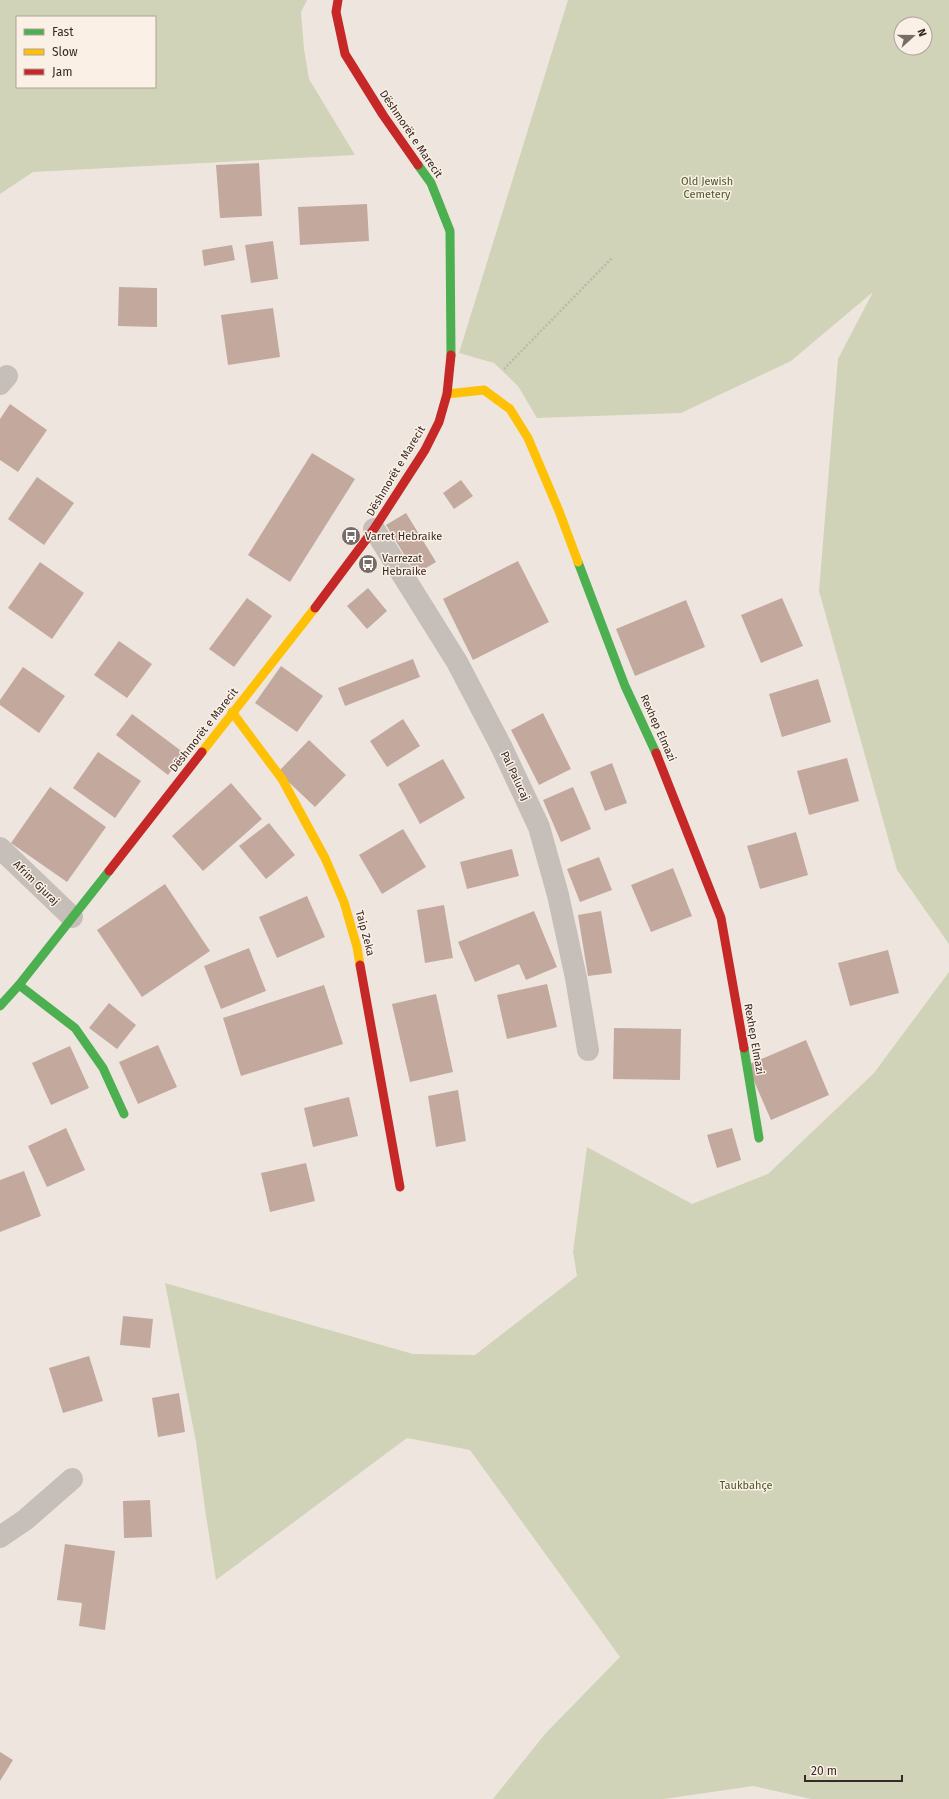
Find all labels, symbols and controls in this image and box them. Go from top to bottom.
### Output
legend [16,16,156,88]
north arrow [893,16,933,56]
text: Fast [52,25,74,39]
text: N [914,27,929,38]
text: Slow [52,45,78,59]
text: Jam [52,65,72,79]
street label: Dëshmorët e Marecit [377,88,445,180]
park label: Old Jewish Cemetery [681,175,733,201]
street label: Dëshmorët e Marecit [364,423,428,518]
bus stop icon: Varret Hebraike [340,525,362,547]
place label: Varret Hebraike [365,530,442,543]
place label: Varrezat Hebraike [382,552,426,578]
bus stop icon: Varrezat Hebraike [357,553,379,575]
street label: Dëshmorët e Marecit [167,685,241,775]
street label: Rexhep Elmazi [637,692,679,764]
street label: Pal Palucaj [498,749,532,803]
street label: Afrim Gjuraj [10,858,62,908]
street label: Taip Zeka [353,909,377,957]
street label: Rexhep Elmazi [741,1002,767,1076]
park label: Taukbahçe [719,1479,773,1492]
scale bar [805,1757,902,1783]
text: 20 m [811,1764,837,1778]

